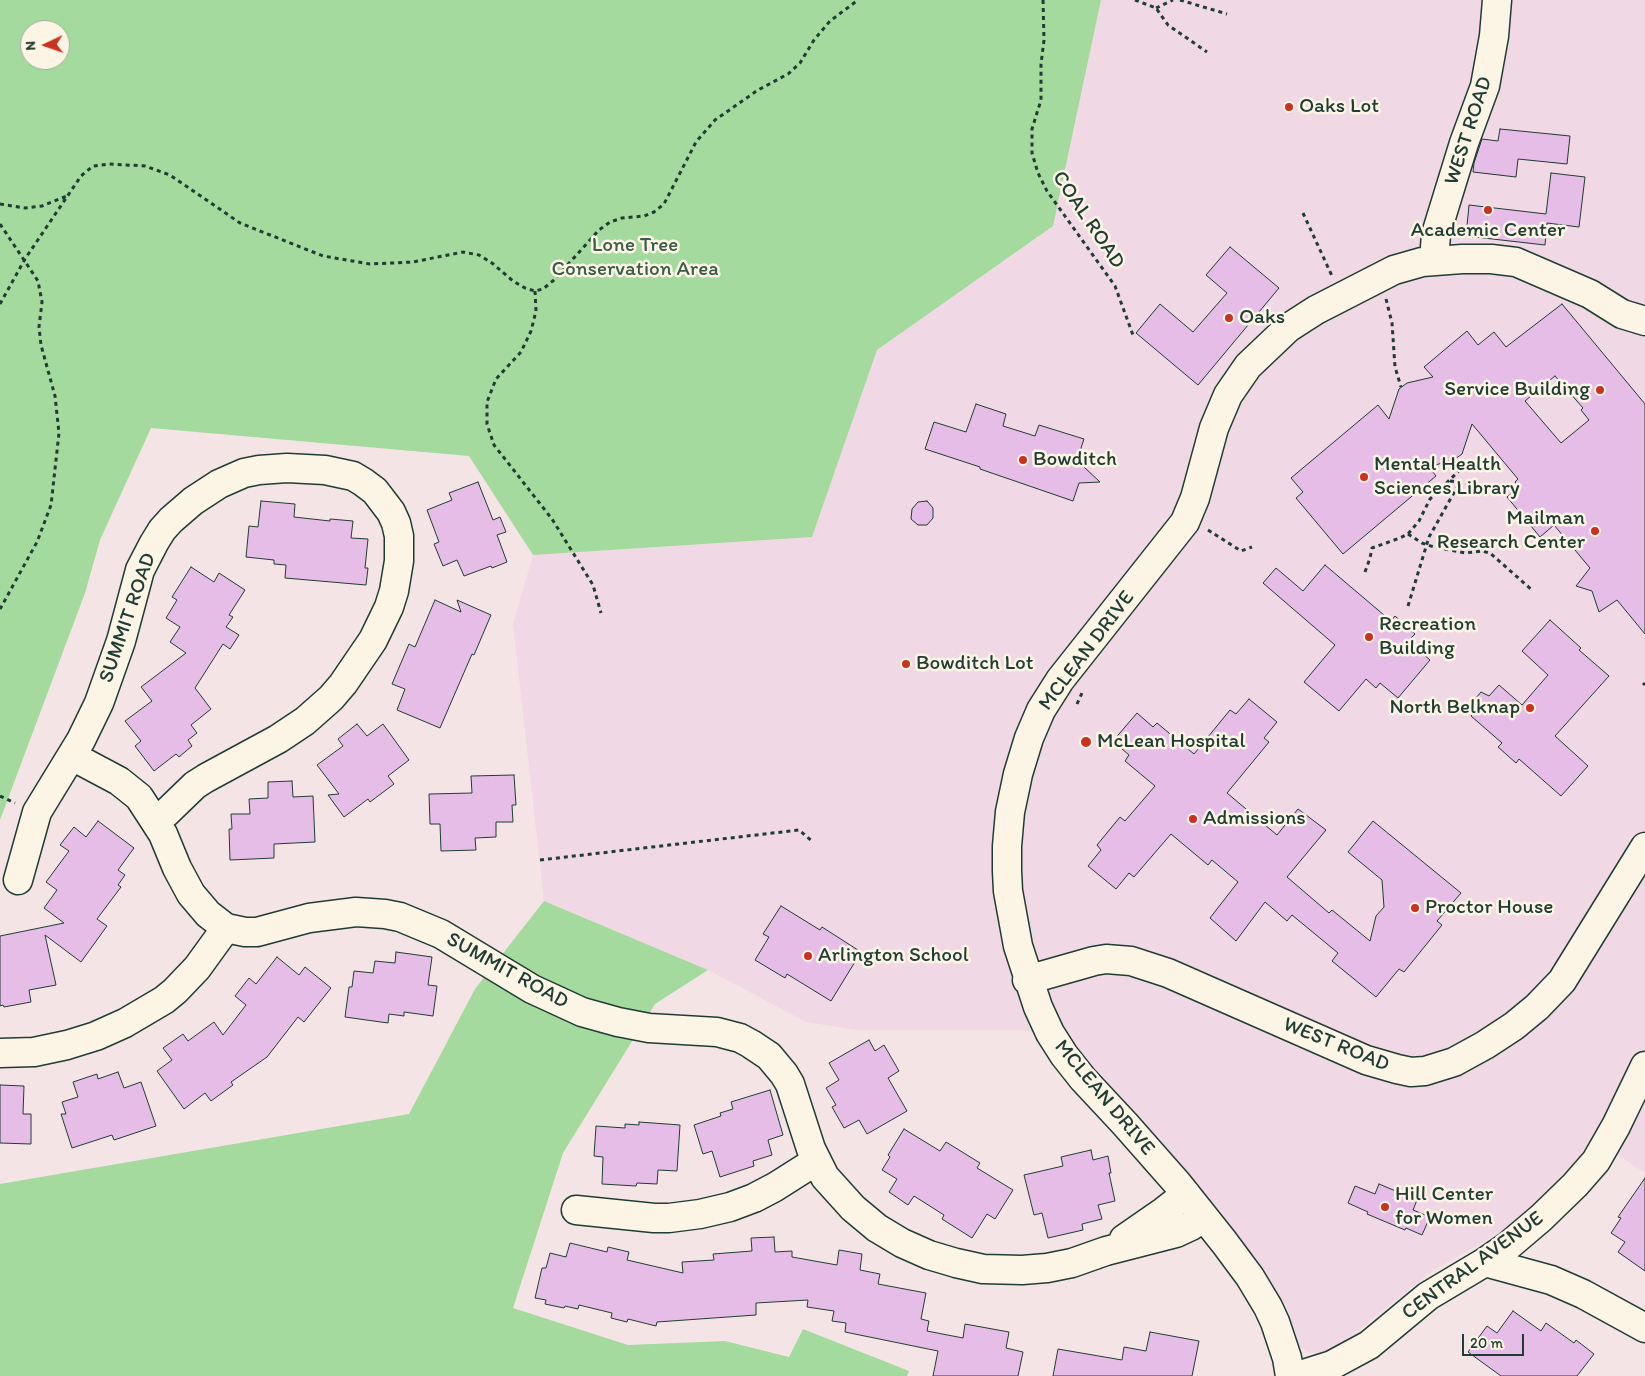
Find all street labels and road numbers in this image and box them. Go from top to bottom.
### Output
street label: WEST ROAD [1440,74,1498,188]
street label: COAL ROAD [1046,166,1130,274]
street label: SUMMIT ROAD [94,550,162,686]
street label: MCLEAN DRIVE [1034,586,1140,716]
street label: SUMMIT ROAD [442,927,572,1015]
street label: WEST ROAD [1279,1012,1393,1078]
street label: MCLEAN DRIVE [1048,1035,1160,1161]
street label: CENTRAL AVENUE [1397,1206,1549,1326]

